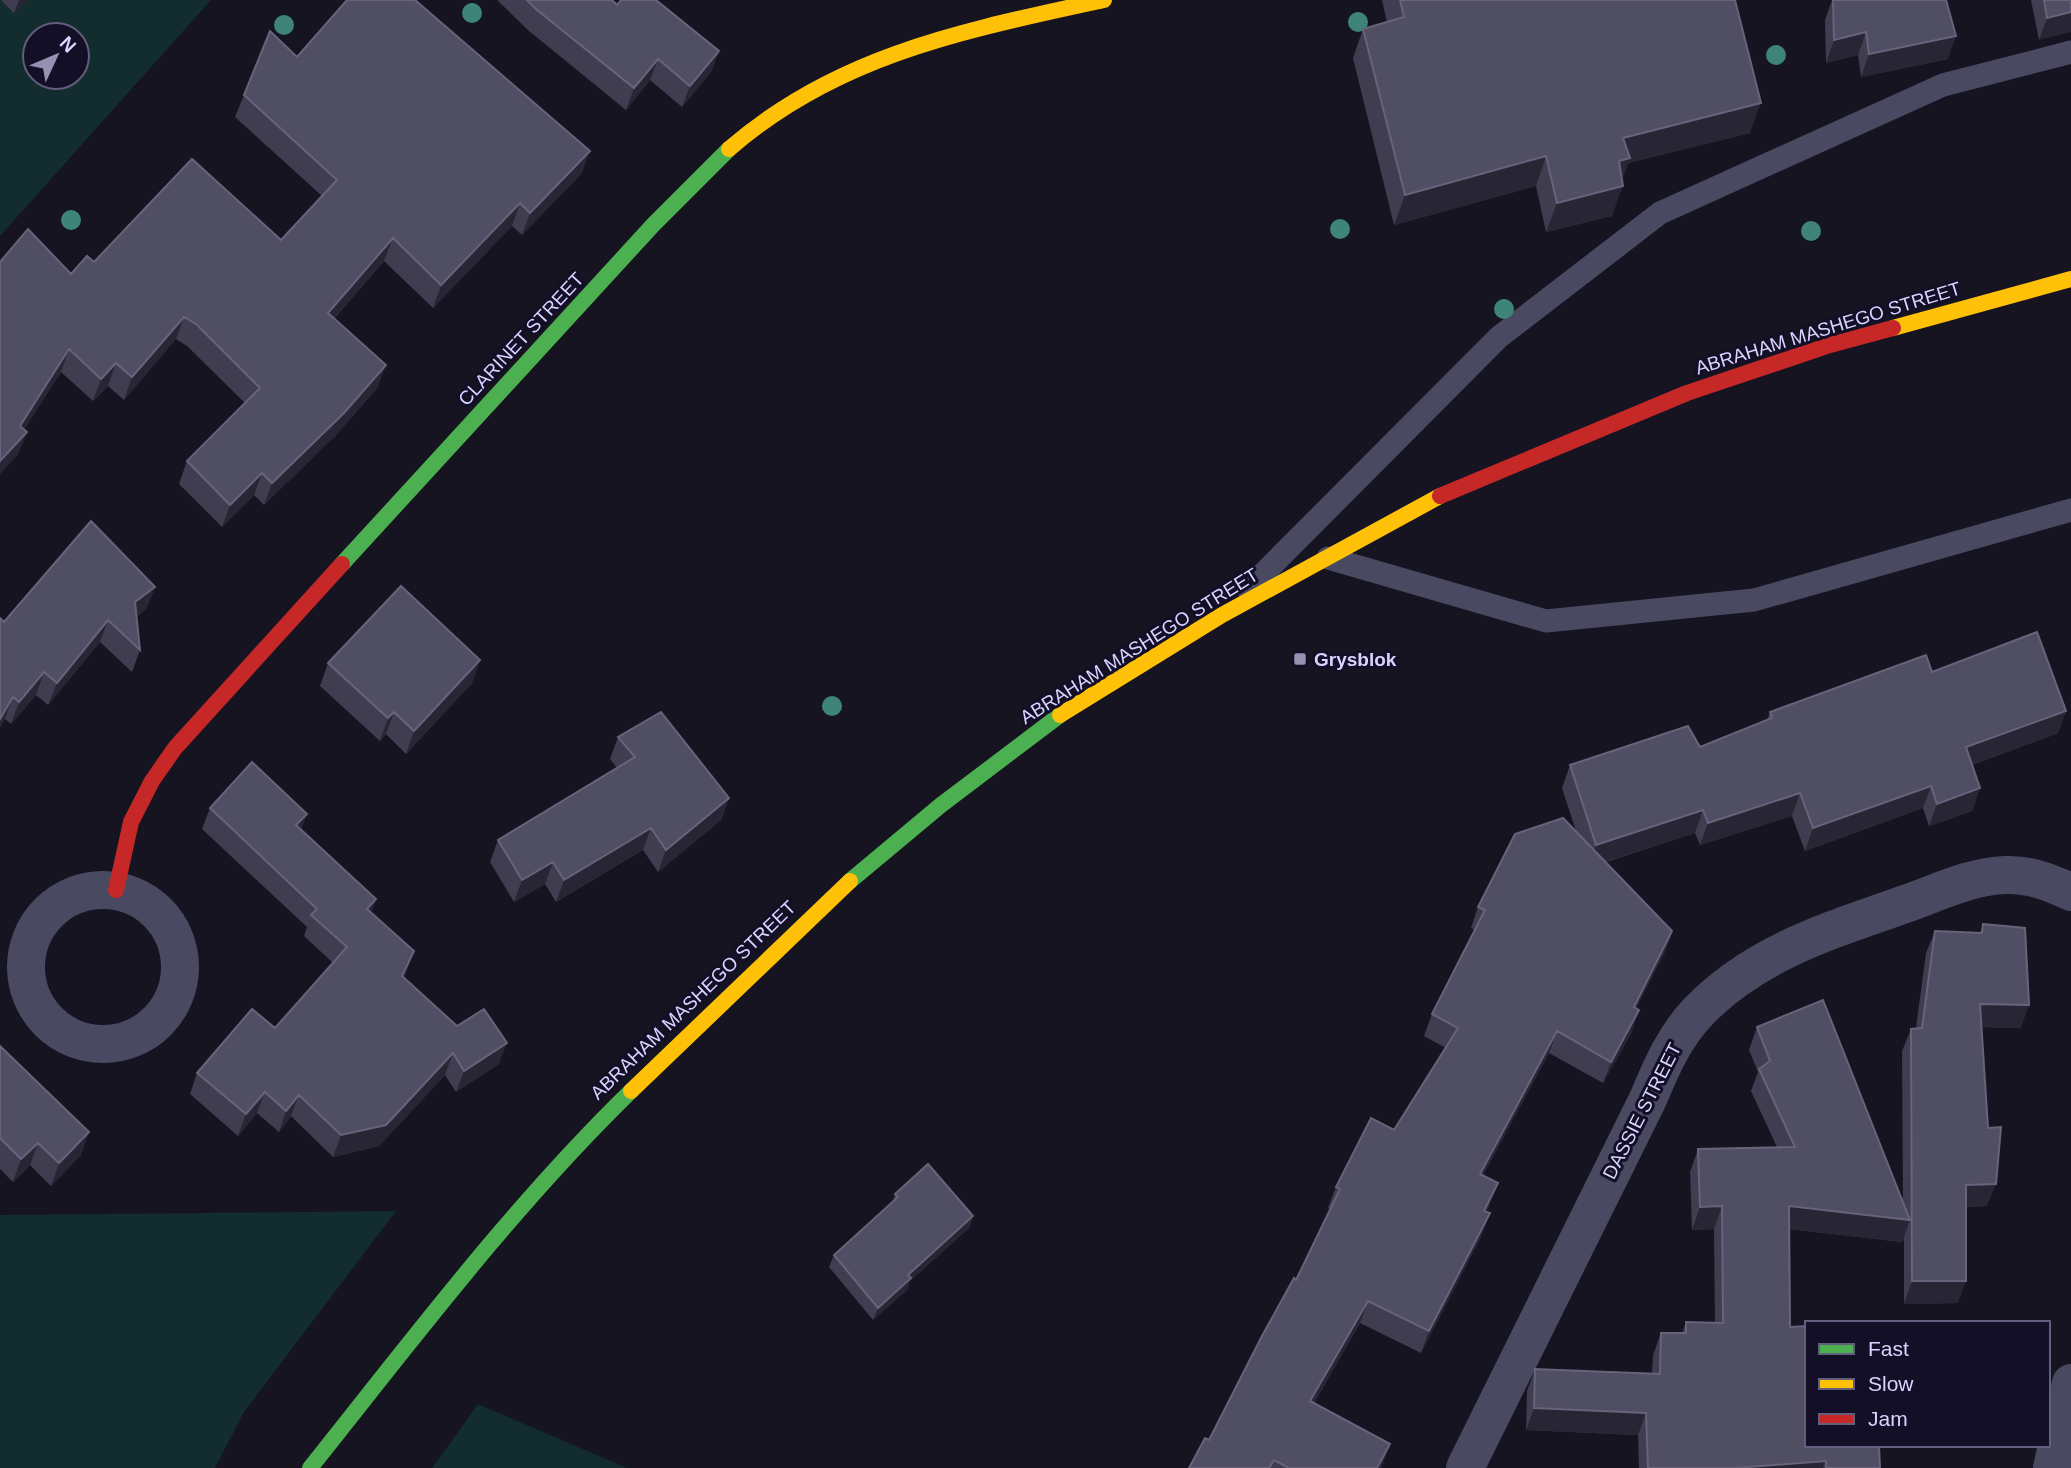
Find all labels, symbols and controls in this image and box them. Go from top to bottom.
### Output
north arrow [21,21,91,91]
text: N [56,32,80,57]
street label: CLARINET STREET [454,268,588,410]
street label: ABRAHAM MASHEGO STREET [1693,277,1964,378]
street label: ABRAHAM MASHEGO STREET [1016,564,1262,728]
place label: Grysblok [1314,649,1397,670]
marker: Grysblok [1292,651,1308,667]
street label: ABRAHAM MASHEGO STREET [586,896,800,1104]
street label: DASSIE STREET [1599,1039,1686,1183]
legend [1805,1321,2050,1447]
text: Fast [1868,1337,1909,1360]
text: Slow [1868,1372,1914,1395]
text: Jam [1868,1407,1908,1430]

